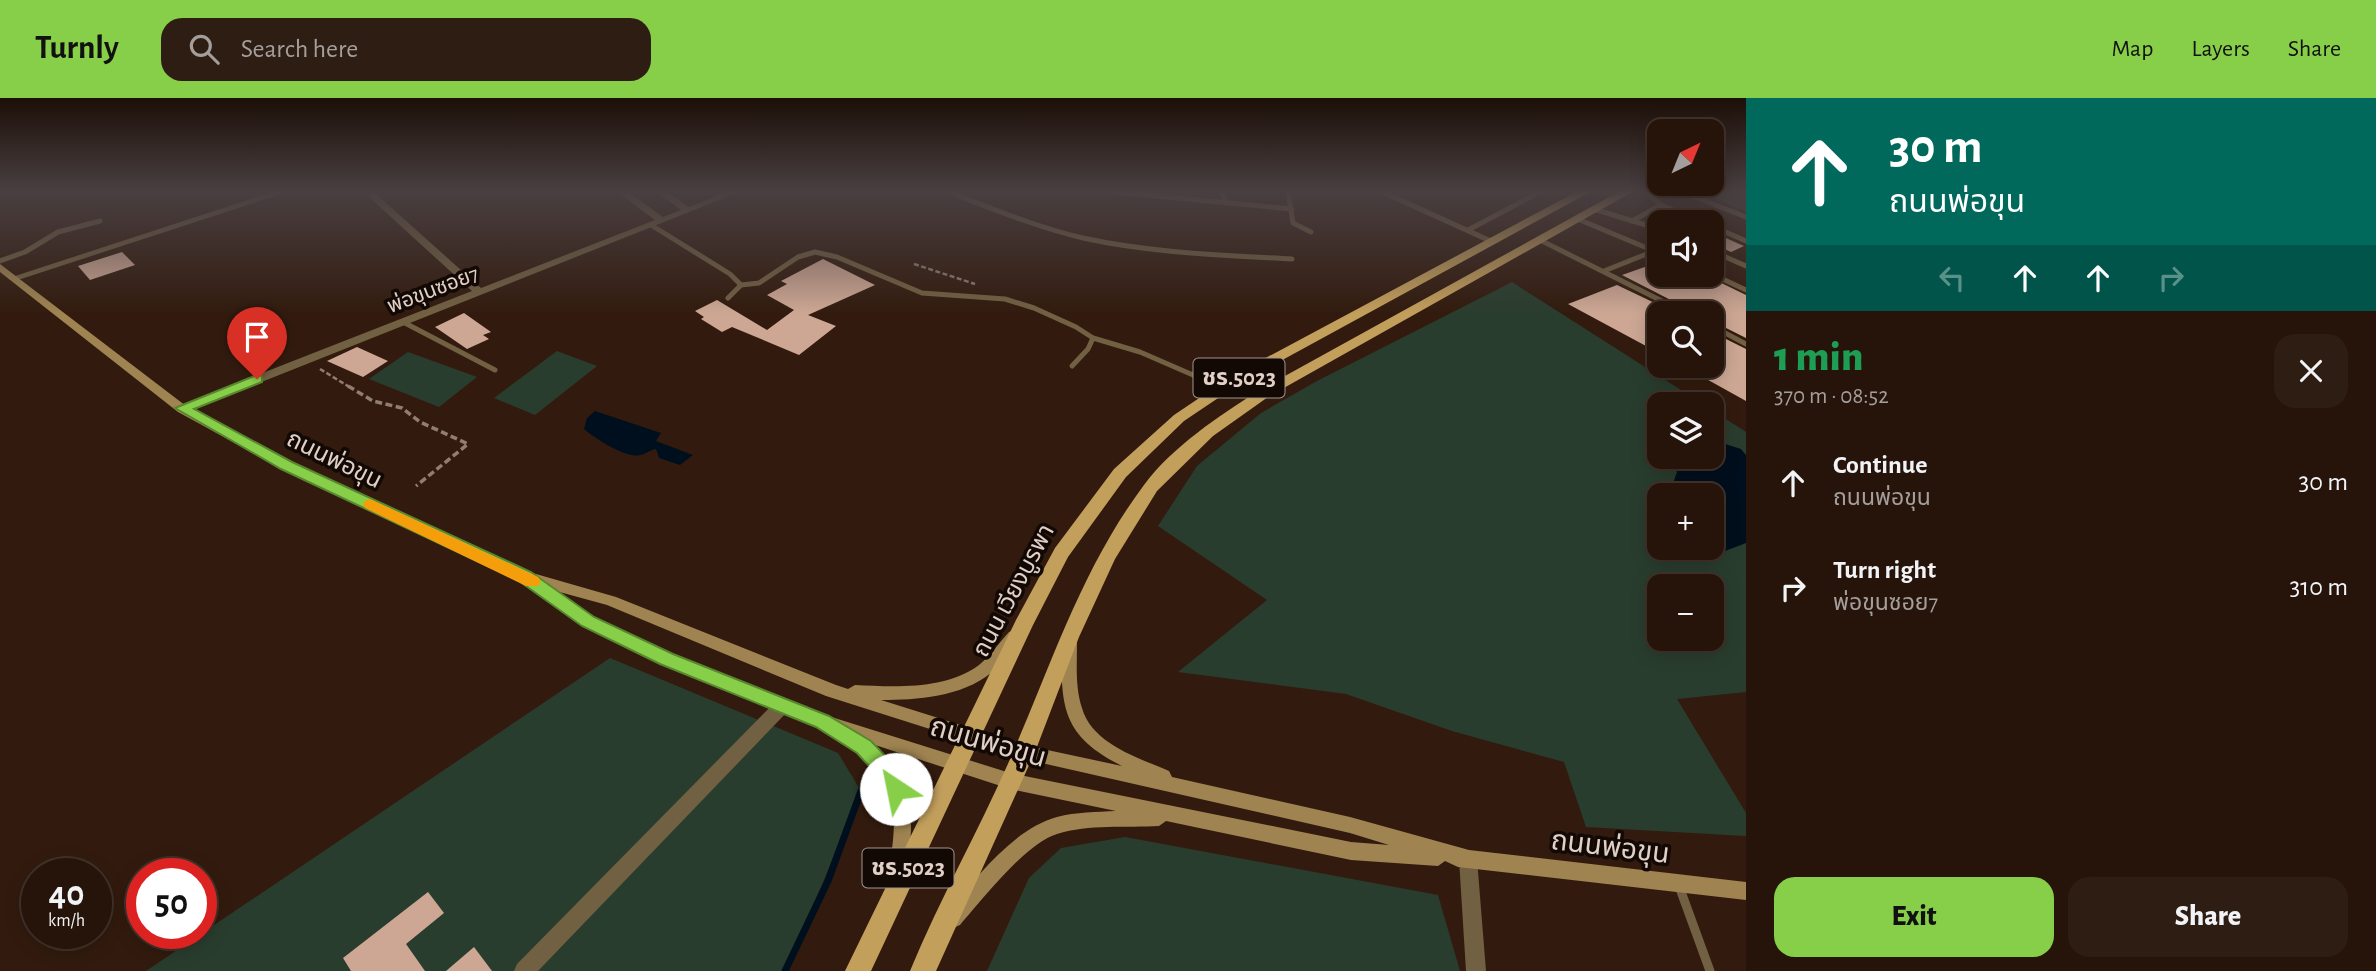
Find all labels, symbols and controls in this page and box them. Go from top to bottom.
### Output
search box [161,18,651,81]
icon: search [185,30,223,68]
text: Turnly [35,32,119,65]
text: Search here [241,36,358,62]
text: Map [2111,37,2153,61]
text: Layers [2191,37,2250,61]
text: Share [2288,37,2341,61]
north arrow [1647,119,1724,196]
map controls [1647,119,1724,651]
text: 30 m [1889,123,1983,172]
icon: ahead [1774,126,1865,217]
text: ถนนพ่อขุน [1889,186,2025,218]
button: sound [1647,210,1724,287]
icon: left [1933,259,1971,297]
icon: ahead [2006,259,2044,297]
icon: ahead [2079,259,2117,297]
icon: right [2152,259,2190,297]
street label: พ่อขุนซอย7 [384,261,482,319]
button: search [1647,301,1724,378]
pin [227,307,287,379]
icon: arrive [238,318,276,356]
button: close [2274,334,2348,408]
text: 1 min [1774,336,1863,378]
road number: ชร.5023 [1194,358,1284,398]
text: 370 m · 08:52 [1774,385,1889,408]
button: layers [1647,392,1724,469]
street label: ถนนพ่อขุน [282,424,386,495]
text: Continue [1833,452,1928,478]
icon: ahead [1774,464,1812,502]
text: 30 m [2298,469,2348,495]
button: + [1647,483,1724,560]
text: ถนนพ่อขุน [1833,487,1931,510]
street label: ถนน เวียงบูรพา [968,520,1061,662]
text: Turn right [1833,557,1936,583]
icon: right [1774,569,1812,607]
button: − [1647,574,1724,651]
text: 310 m [2290,574,2348,600]
text: พ่อขุนซอย7 [1833,592,1938,615]
street label: ถนนพ่อขุน [927,710,1050,774]
position arrow [859,752,933,826]
street label: ถนนพ่อขุน [1549,824,1671,870]
road number: ชร.5023 [862,848,954,888]
speed limit sign: 50 [126,858,217,949]
text: 40 [49,877,84,912]
button: Exit [1774,877,2054,957]
button: Share [2068,877,2348,957]
text: km/h [48,912,85,930]

